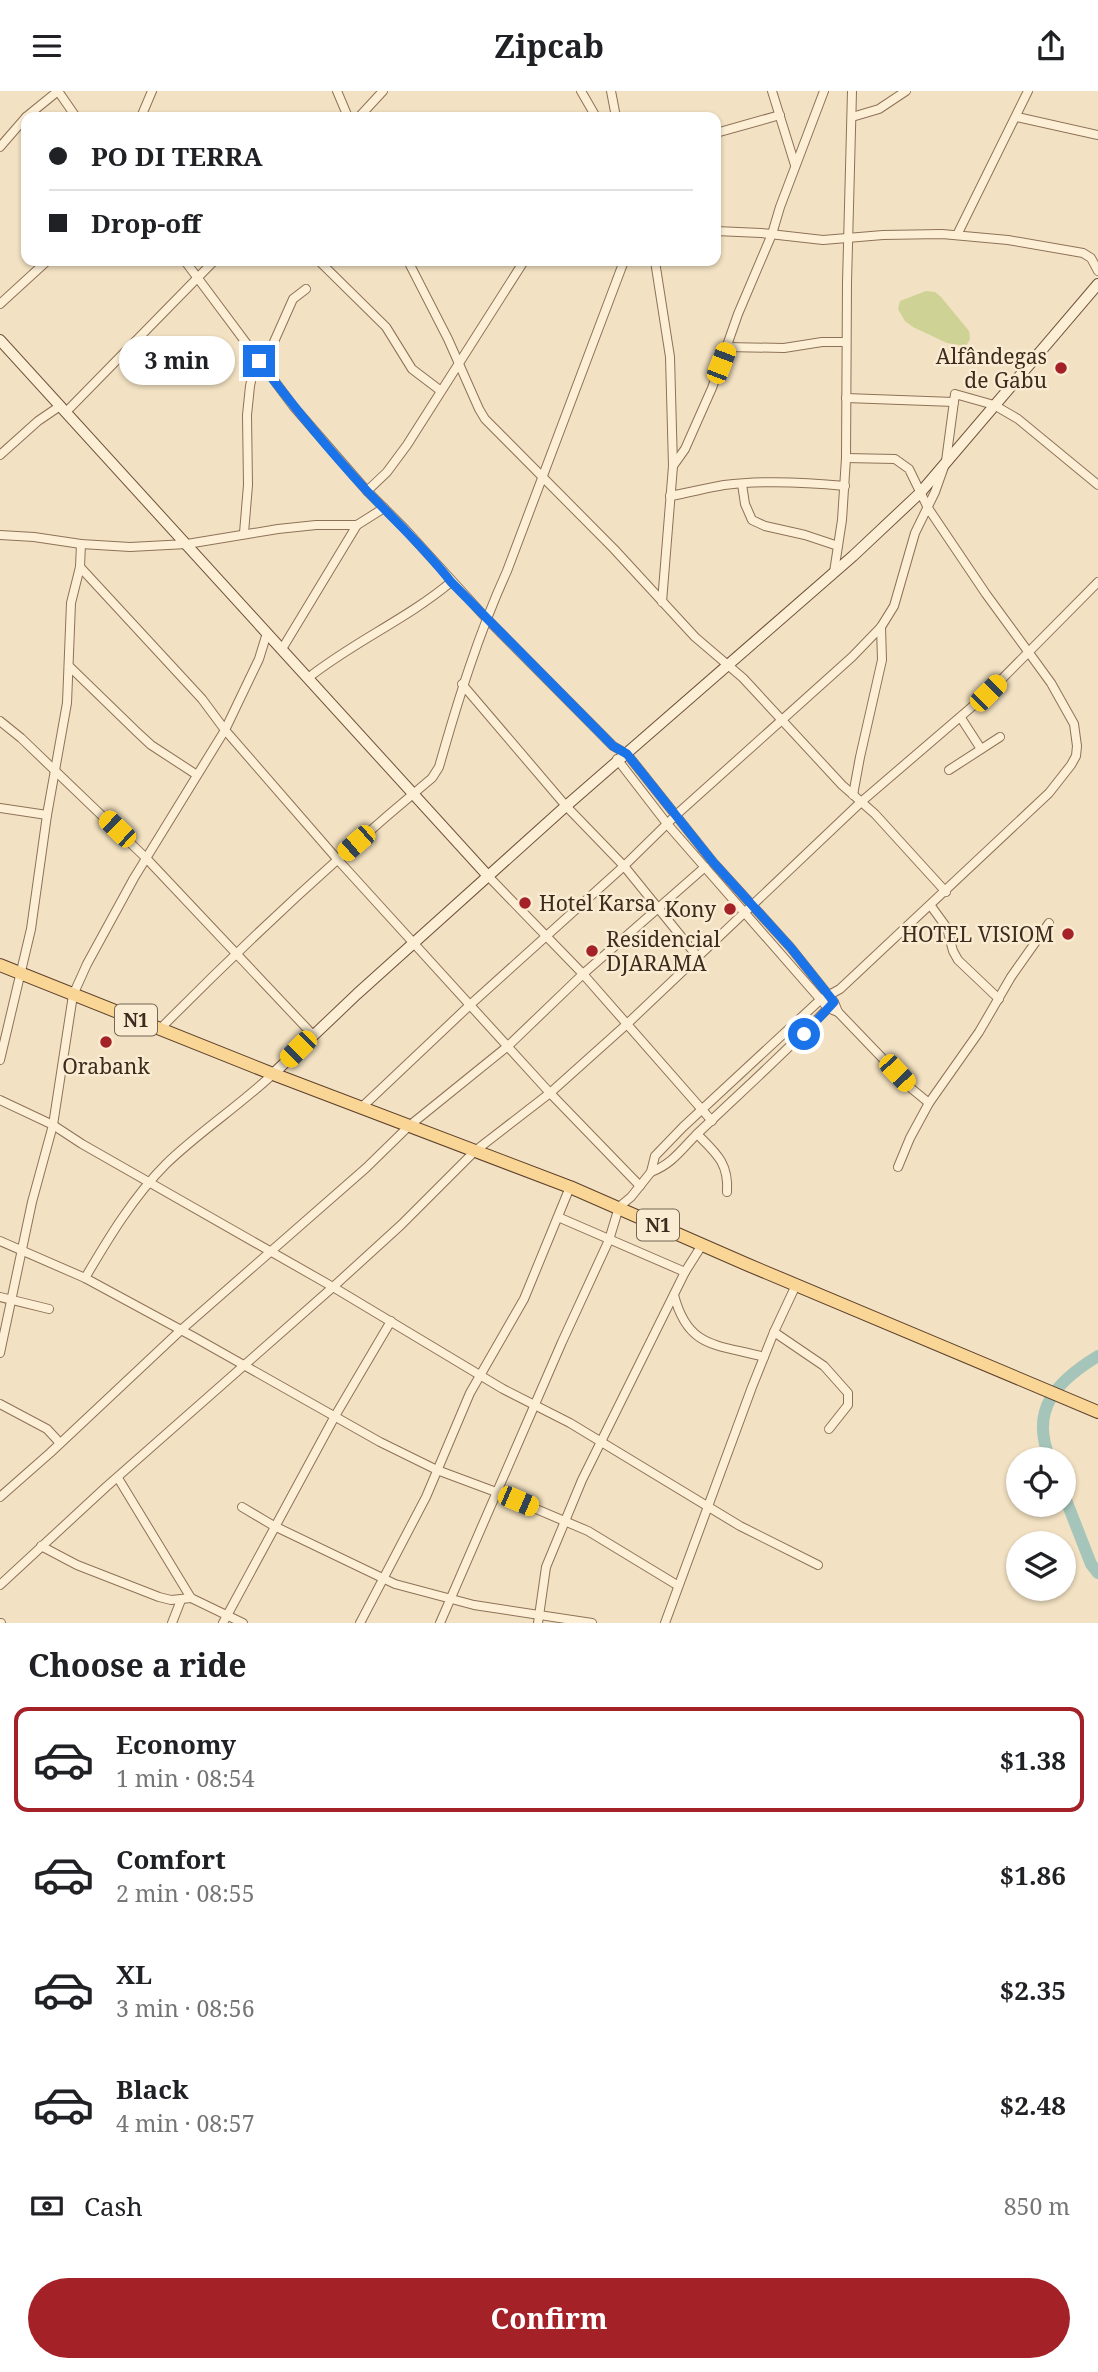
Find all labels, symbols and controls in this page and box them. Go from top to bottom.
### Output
text: Zipcab [494,24,604,67]
icon: menu [28,27,66,65]
icon: share [1032,27,1070,65]
text: PO DI TERRA [91,138,263,174]
text: Drop-off [91,205,201,241]
callout: 3 min [119,337,234,385]
car [704,340,739,386]
place label: Alfândegas de Gabu [936,342,1047,394]
text: 3 min [144,344,210,376]
route end [243,345,275,377]
marker: Alfândegas de Gabu [1053,360,1069,376]
car [966,671,1011,715]
car [95,807,140,851]
car [334,821,379,865]
place label: Hotel Karsa [539,889,656,917]
marker: Hotel Karsa [517,895,533,911]
place label: Kony [665,895,716,923]
marker: Kony [722,901,738,917]
place label: HOTEL VISIOM [901,920,1054,948]
place label: Residencial DJARAMA [606,925,721,977]
marker: HOTEL VISIOM [1060,926,1076,942]
marker: Residencial DJARAMA [584,943,600,959]
road number: N1 [115,1005,157,1036]
route start [788,1018,820,1050]
car [276,1027,321,1071]
marker: Orabank [98,1034,114,1050]
car [875,1050,920,1096]
place label: Orabank [62,1052,150,1080]
road number: N1 [637,1209,679,1241]
map controls [1006,1447,1076,1601]
button: locate [1006,1447,1076,1517]
car [495,1483,542,1519]
button: layers [1006,1531,1076,1601]
text: Choose a ride [28,1643,247,1686]
text: Economy [116,1726,236,1762]
icon: car [32,1728,95,1791]
text: $1.38 [1000,1742,1066,1778]
text: 1 min · 08:54 [116,1762,254,1794]
text: Comfort [116,1841,226,1877]
icon: car [32,1843,95,1906]
text: $1.86 [1000,1857,1066,1893]
text: 2 min · 08:55 [116,1877,254,1909]
text: XL [116,1956,152,1992]
icon: car [32,1958,95,2021]
text: $2.35 [1000,1972,1066,2008]
text: 3 min · 08:56 [116,1992,254,2024]
text: Black [116,2071,189,2107]
icon: car [32,2073,95,2136]
text: $2.48 [1000,2087,1066,2123]
text: 4 min · 08:57 [116,2107,254,2139]
icon: cash [28,2187,66,2225]
text: Cash [84,2188,143,2224]
text: 850 m [1004,2190,1070,2222]
button: Confirm [28,2278,1070,2358]

